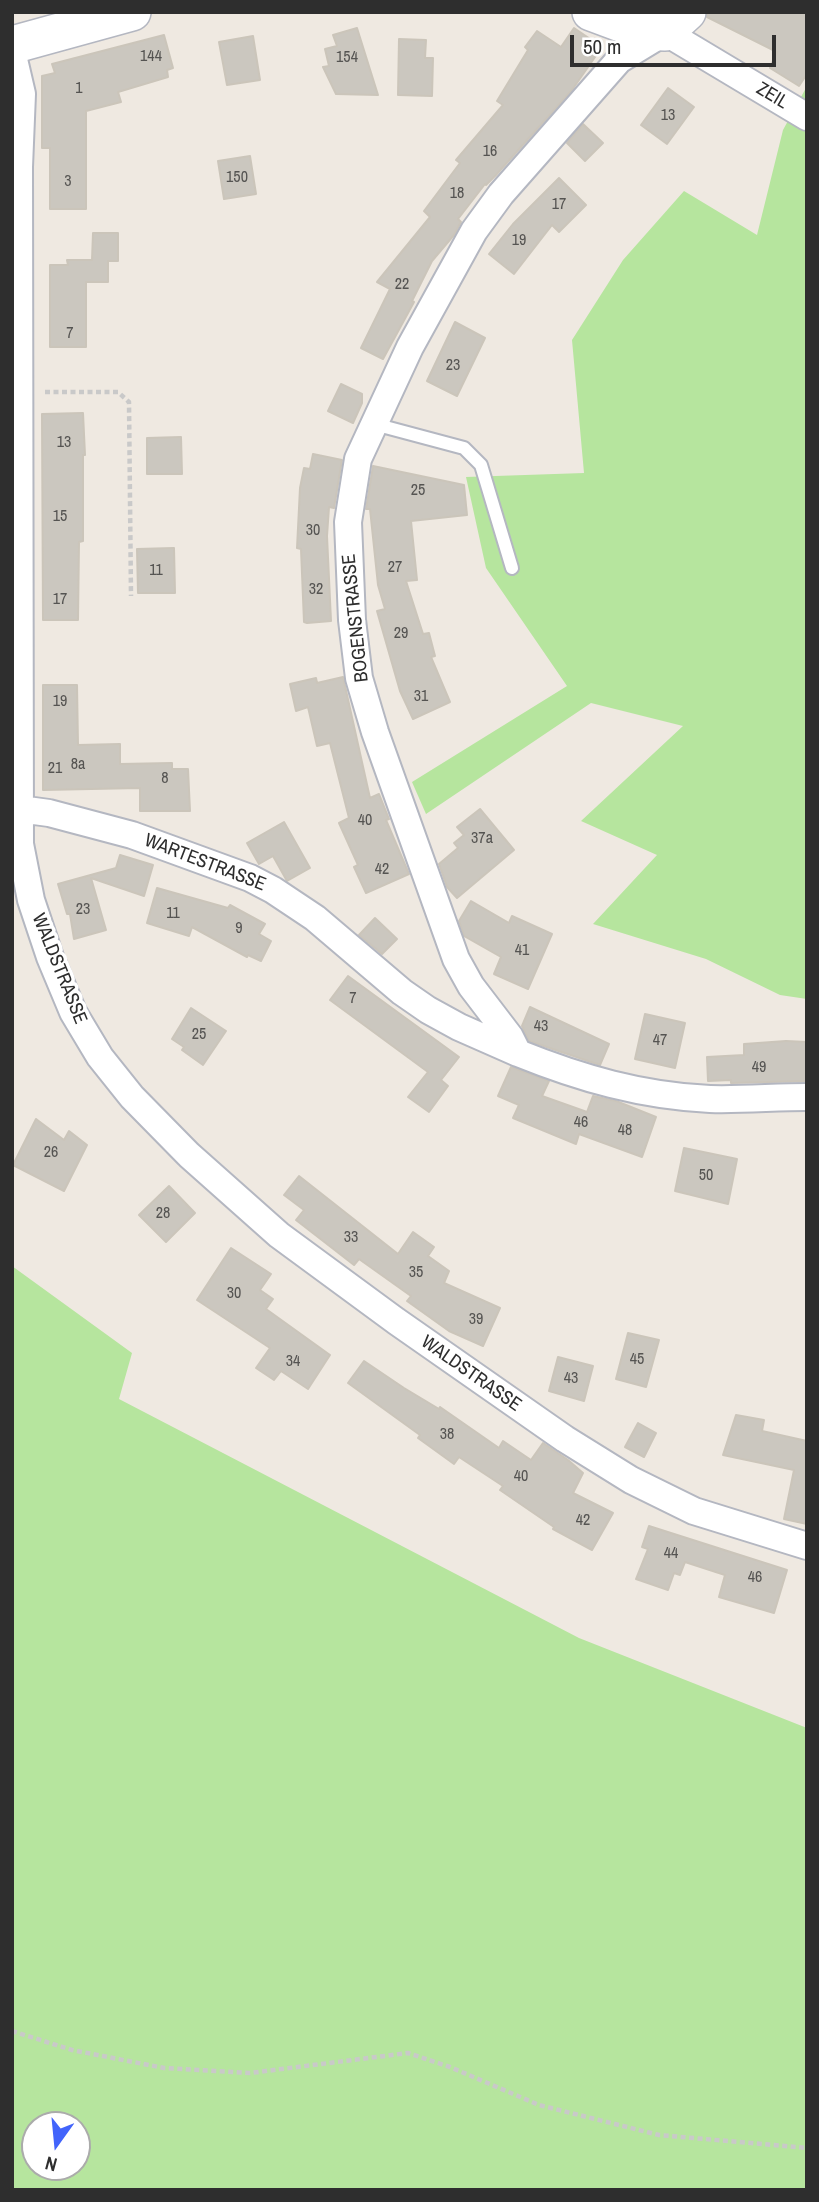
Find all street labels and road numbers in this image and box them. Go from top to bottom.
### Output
street label: ZEIL [752,78,792,114]
street label: BOGENSTRASSE [338,553,374,683]
street label: WARTESTRASSE [141,829,269,897]
street label: WALDSTRASSE [26,910,92,1028]
street label: WALDSTRASSE [416,1331,526,1417]

